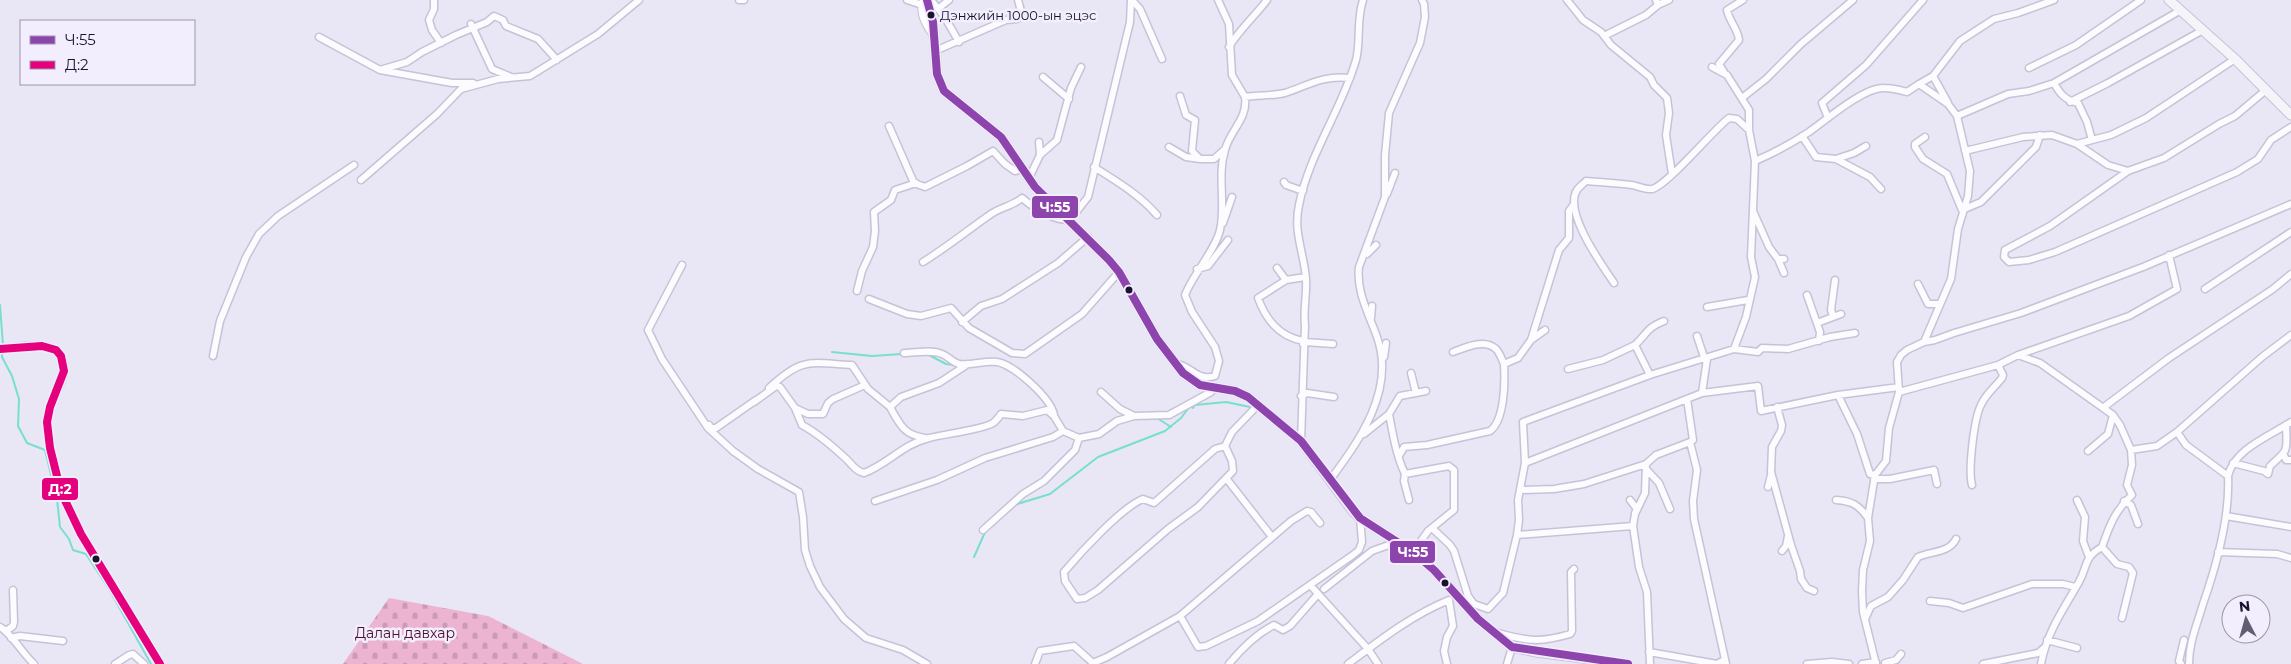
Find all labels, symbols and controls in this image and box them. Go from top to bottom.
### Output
place label: Дэнжийн 1000-ын эцэс [940,7,1096,23]
marker: Дэнжийн 1000-ын эцэс [926,10,936,20]
legend [20,20,195,85]
text: Ч:55 [65,30,96,49]
text: Д:2 [65,55,89,74]
line badge: Ч:55 [1031,195,1079,219]
text: Ч:55 [1040,198,1070,216]
unlabelled marker [1124,285,1134,295]
line badge: Д:2 [41,477,79,501]
text: Д:2 [48,480,72,498]
line badge: Ч:55 [1389,540,1436,564]
text: Ч:55 [1398,543,1428,561]
unlabelled marker [91,554,101,564]
unlabelled marker [1440,578,1450,588]
north arrow [2221,594,2271,644]
text: N [2238,597,2251,616]
park label: Далан давхар [355,624,455,642]

